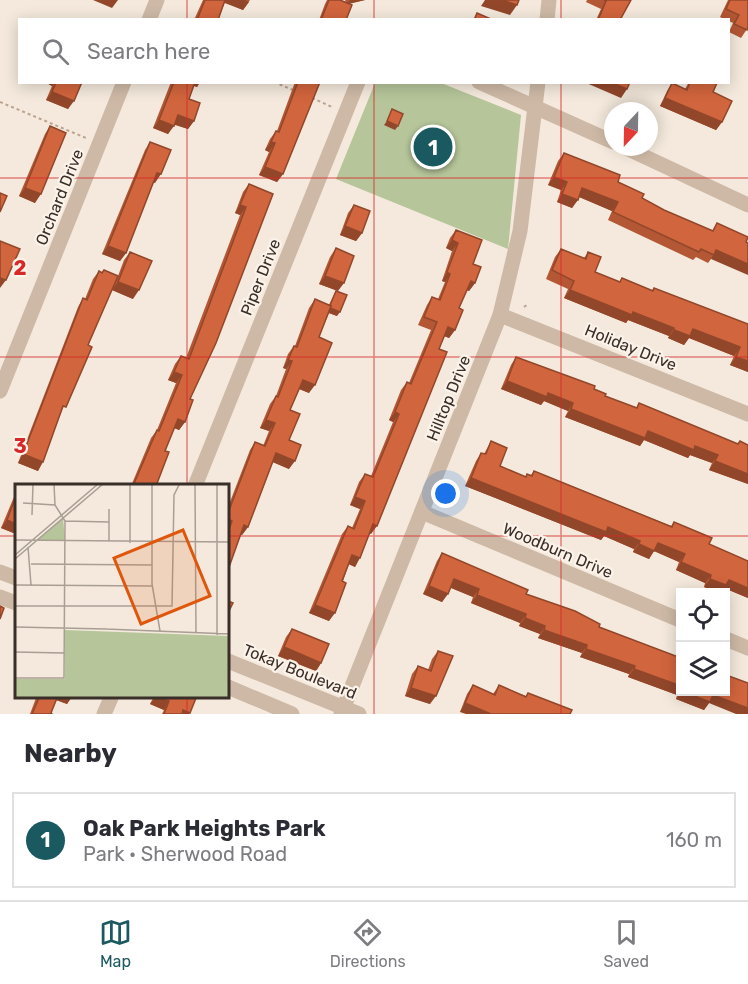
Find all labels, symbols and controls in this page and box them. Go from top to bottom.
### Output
search box [18,18,730,84]
icon: search [39,35,72,68]
text: Search here [87,38,210,65]
north arrow [604,102,658,156]
pin: 1 [414,124,452,170]
street label: Orchard Drive [32,146,87,248]
street label: Piper Drive [237,236,284,318]
text: 2 [14,256,27,280]
street label: Holiday Drive [582,320,680,375]
street label: Hilltop Drive [423,353,474,444]
text: 3 [13,434,27,458]
your location [431,479,460,508]
inset map [15,484,230,699]
street label: Woodburn Drive [500,519,616,582]
map controls [676,588,730,696]
button: locate [676,588,730,642]
street label: Tokay Boulevard [240,640,359,703]
button: layers [676,642,730,696]
text: Nearby [24,738,117,769]
text: Oak Park Heights Park [83,815,326,842]
text: 1 [41,828,50,852]
text: 160 m [666,828,722,852]
text: Park · Sherwood Road [83,842,287,866]
tab: Map [99,916,132,971]
tab: Directions [330,916,406,971]
tab: Saved [603,916,649,971]

